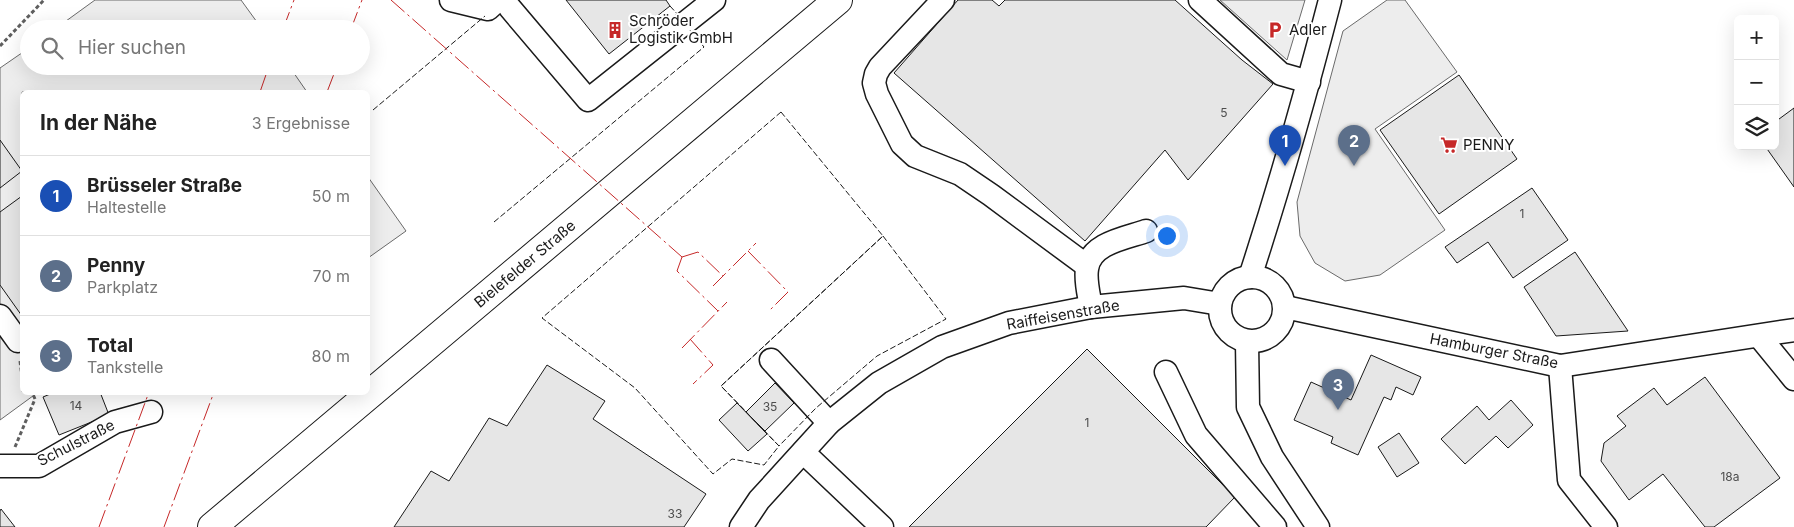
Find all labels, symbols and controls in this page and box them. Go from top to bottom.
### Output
place label: Schröder Logistik GmbH [629,11,733,47]
map controls [1734,15,1779,150]
button: + [1734,15,1779,60]
search box [20,20,370,75]
building icon: Schröder Logistik GmbH [605,20,625,40]
parking icon: Adler [1265,20,1285,40]
place label: Adler [1289,20,1327,39]
icon: search [38,34,66,62]
text: Hier suchen [78,36,186,59]
button: − [1734,60,1779,105]
house number: 5 [1220,105,1228,120]
button: layers [1734,105,1779,150]
text: In der Nähe [40,110,157,135]
text: 3 Ergebnisse [252,113,350,133]
pin: 1 [1269,125,1301,166]
pin: 2 [1338,125,1370,166]
supermarket icon: PENNY [1439,135,1459,155]
place label: PENNY [1463,135,1514,154]
text: Brüsseler Straße [87,174,242,197]
text: 1 [53,186,59,206]
text: 50 m [312,186,350,206]
text: Haltestelle [87,197,166,217]
house number: 1 [1520,206,1524,221]
street label: Bielefelder Straße [470,216,579,312]
your location [1154,223,1180,249]
text: Penny [87,254,145,277]
text: 2 [51,266,61,286]
text: 70 m [313,266,350,286]
text: Parkplatz [87,277,158,297]
street label: Raiffeisenstraße [1005,295,1121,334]
street label: Hamburger Straße [1428,329,1560,372]
text: Total [87,334,133,357]
text: 3 [51,346,61,366]
text: 80 m [311,346,350,366]
text: Tankstelle [87,357,163,377]
pin: 3 [1322,369,1354,410]
house number: 14 [70,398,83,413]
house number: 35 [763,399,777,414]
street label: Schulstraße [34,415,118,470]
house number: 1 [1085,415,1089,430]
house number: 18a [1720,469,1740,484]
house number: 33 [668,506,682,521]

